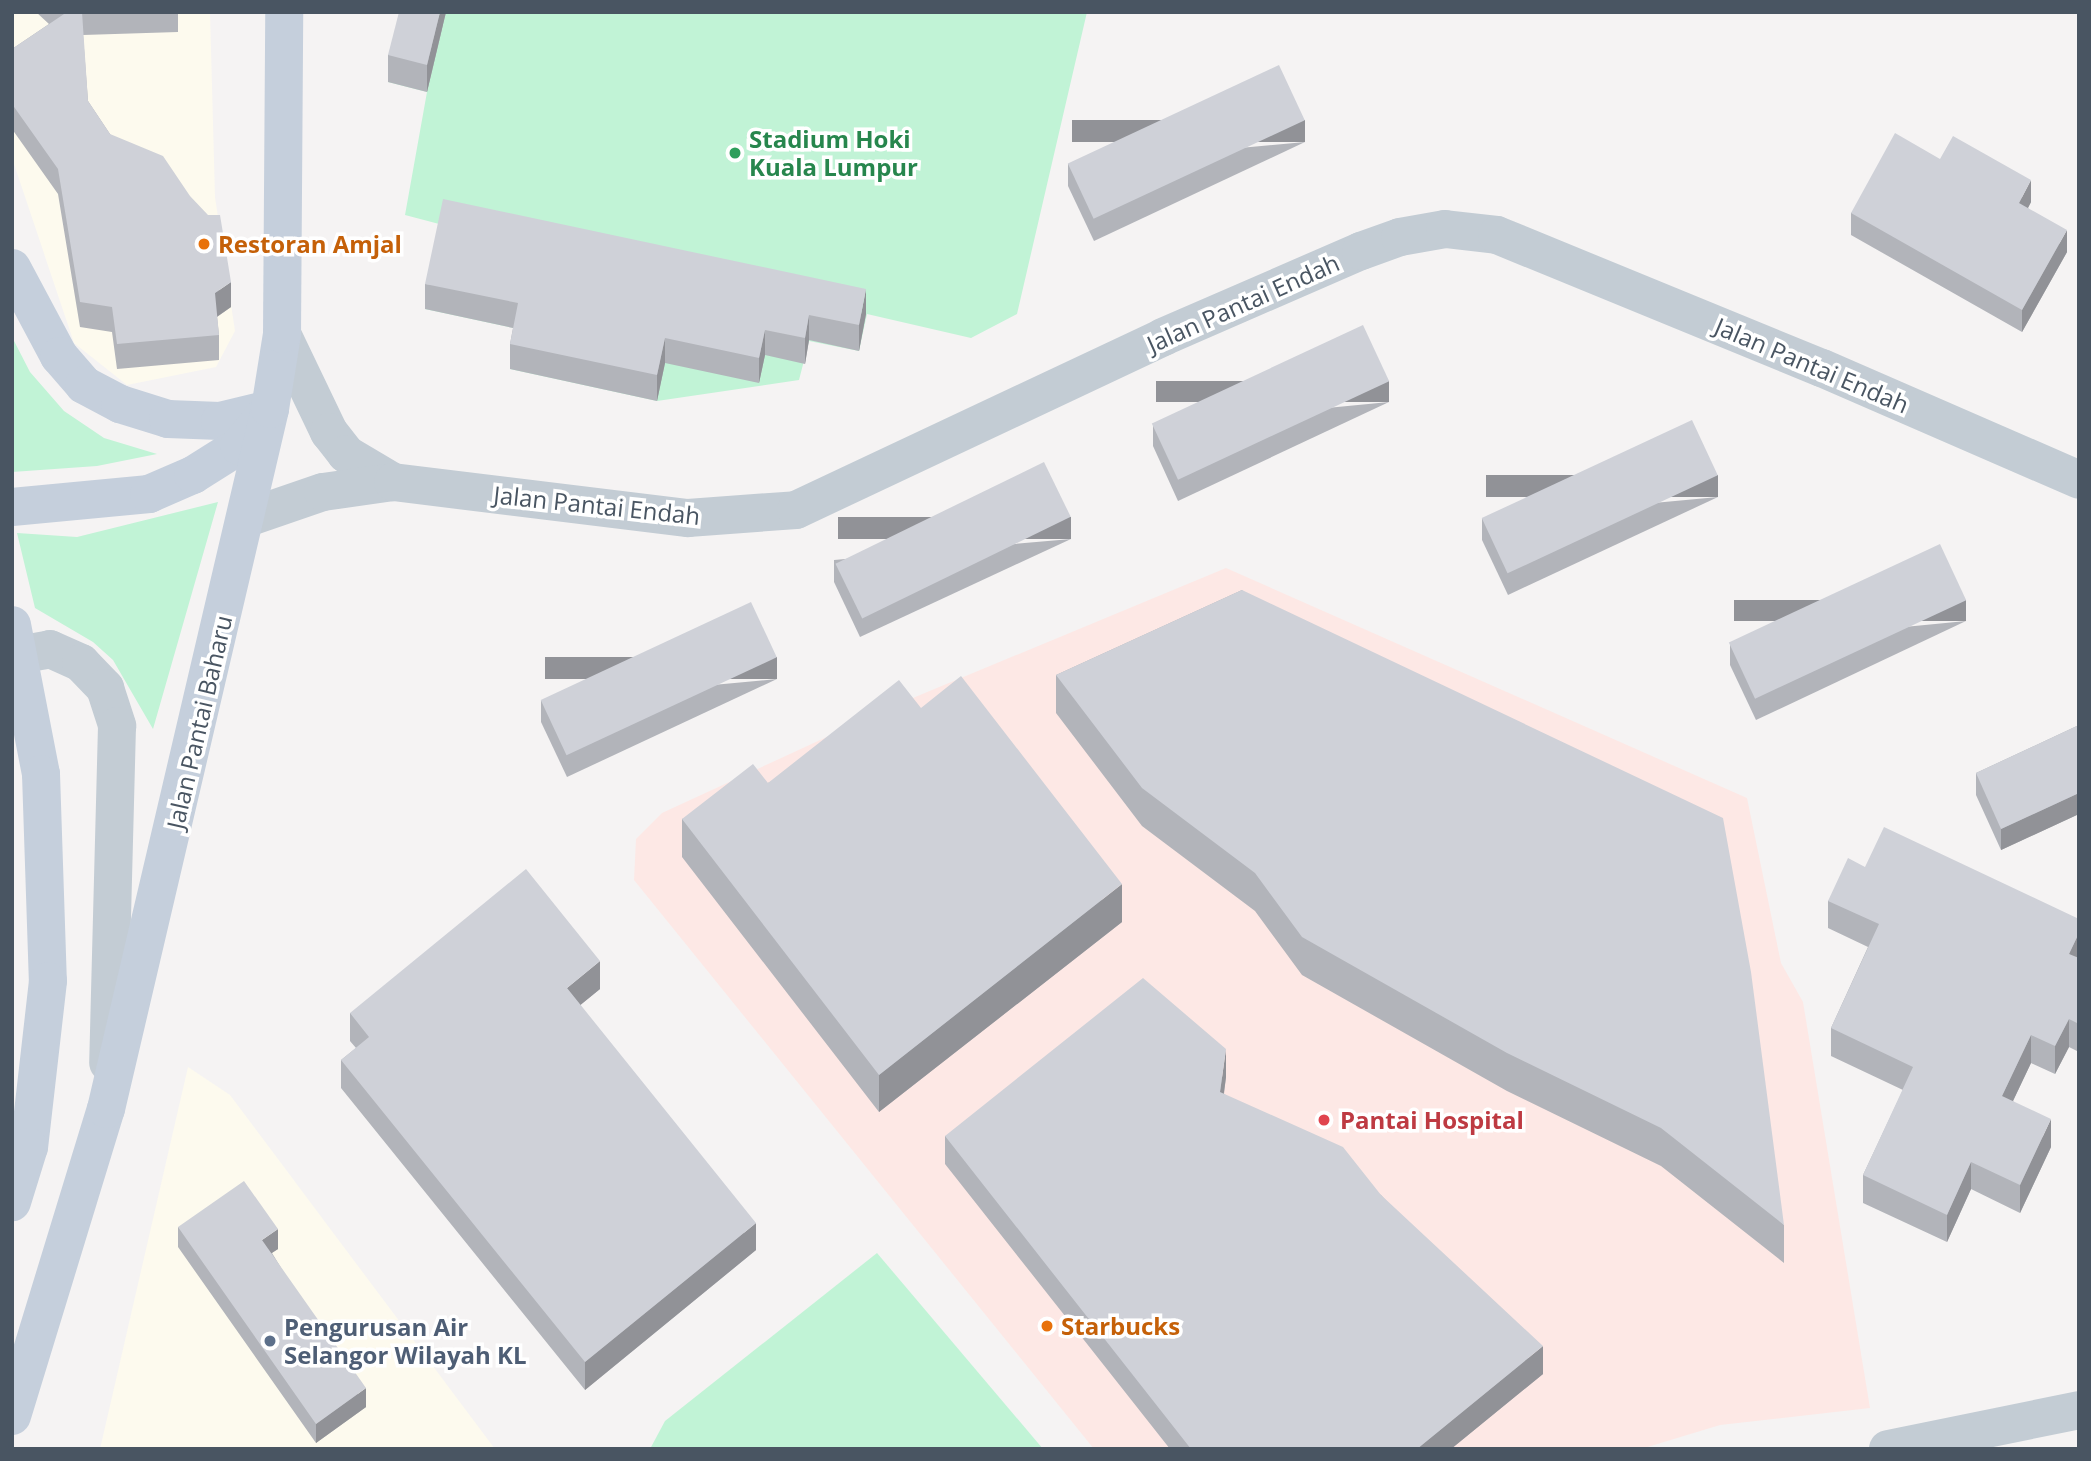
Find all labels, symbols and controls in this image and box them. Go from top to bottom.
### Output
place label: Stadium Hoki Kuala Lumpur [749,125,918,181]
marker: Stadium Hoki Kuala Lumpur [727,145,743,161]
place label: Restoran Amjal [218,230,402,258]
marker: Restoran Amjal [196,236,212,252]
street label: Jalan Pantai Endah [1142,248,1344,358]
street label: Jalan Pantai Endah [1711,311,1913,419]
street label: Jalan Pantai Endah [492,480,702,530]
street label: Jalan Pantai Baharu [160,612,238,832]
place label: Pantai Hospital [1340,1106,1524,1134]
marker: Pantai Hospital [1314,1110,1334,1130]
place label: Starbucks [1061,1312,1180,1340]
place label: Pengurusan Air Selangor Wilayah KL [284,1313,527,1369]
marker: Starbucks [1039,1318,1055,1334]
marker: Pengurusan Air Selangor Wilayah KL [262,1333,278,1349]

